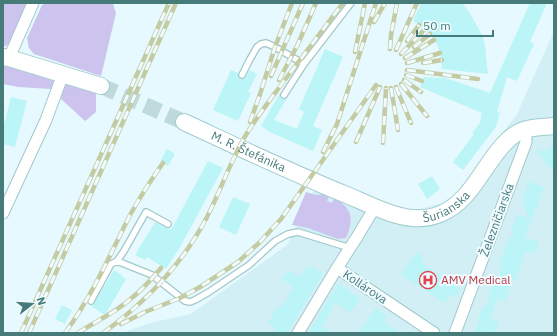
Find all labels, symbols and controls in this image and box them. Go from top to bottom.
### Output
scale bar [417,12,493,38]
text: 50 m [423,18,451,33]
street label: M. R. Štefánika [209,128,289,175]
street label: Železničiarska [476,181,517,259]
street label: Šurianska [422,187,473,225]
street label: Kollárova [340,266,391,307]
hospital icon: AMV Medical [418,270,438,290]
place label: AMV Medical [441,272,511,287]
north arrow [12,284,52,324]
text: N [34,295,49,307]

